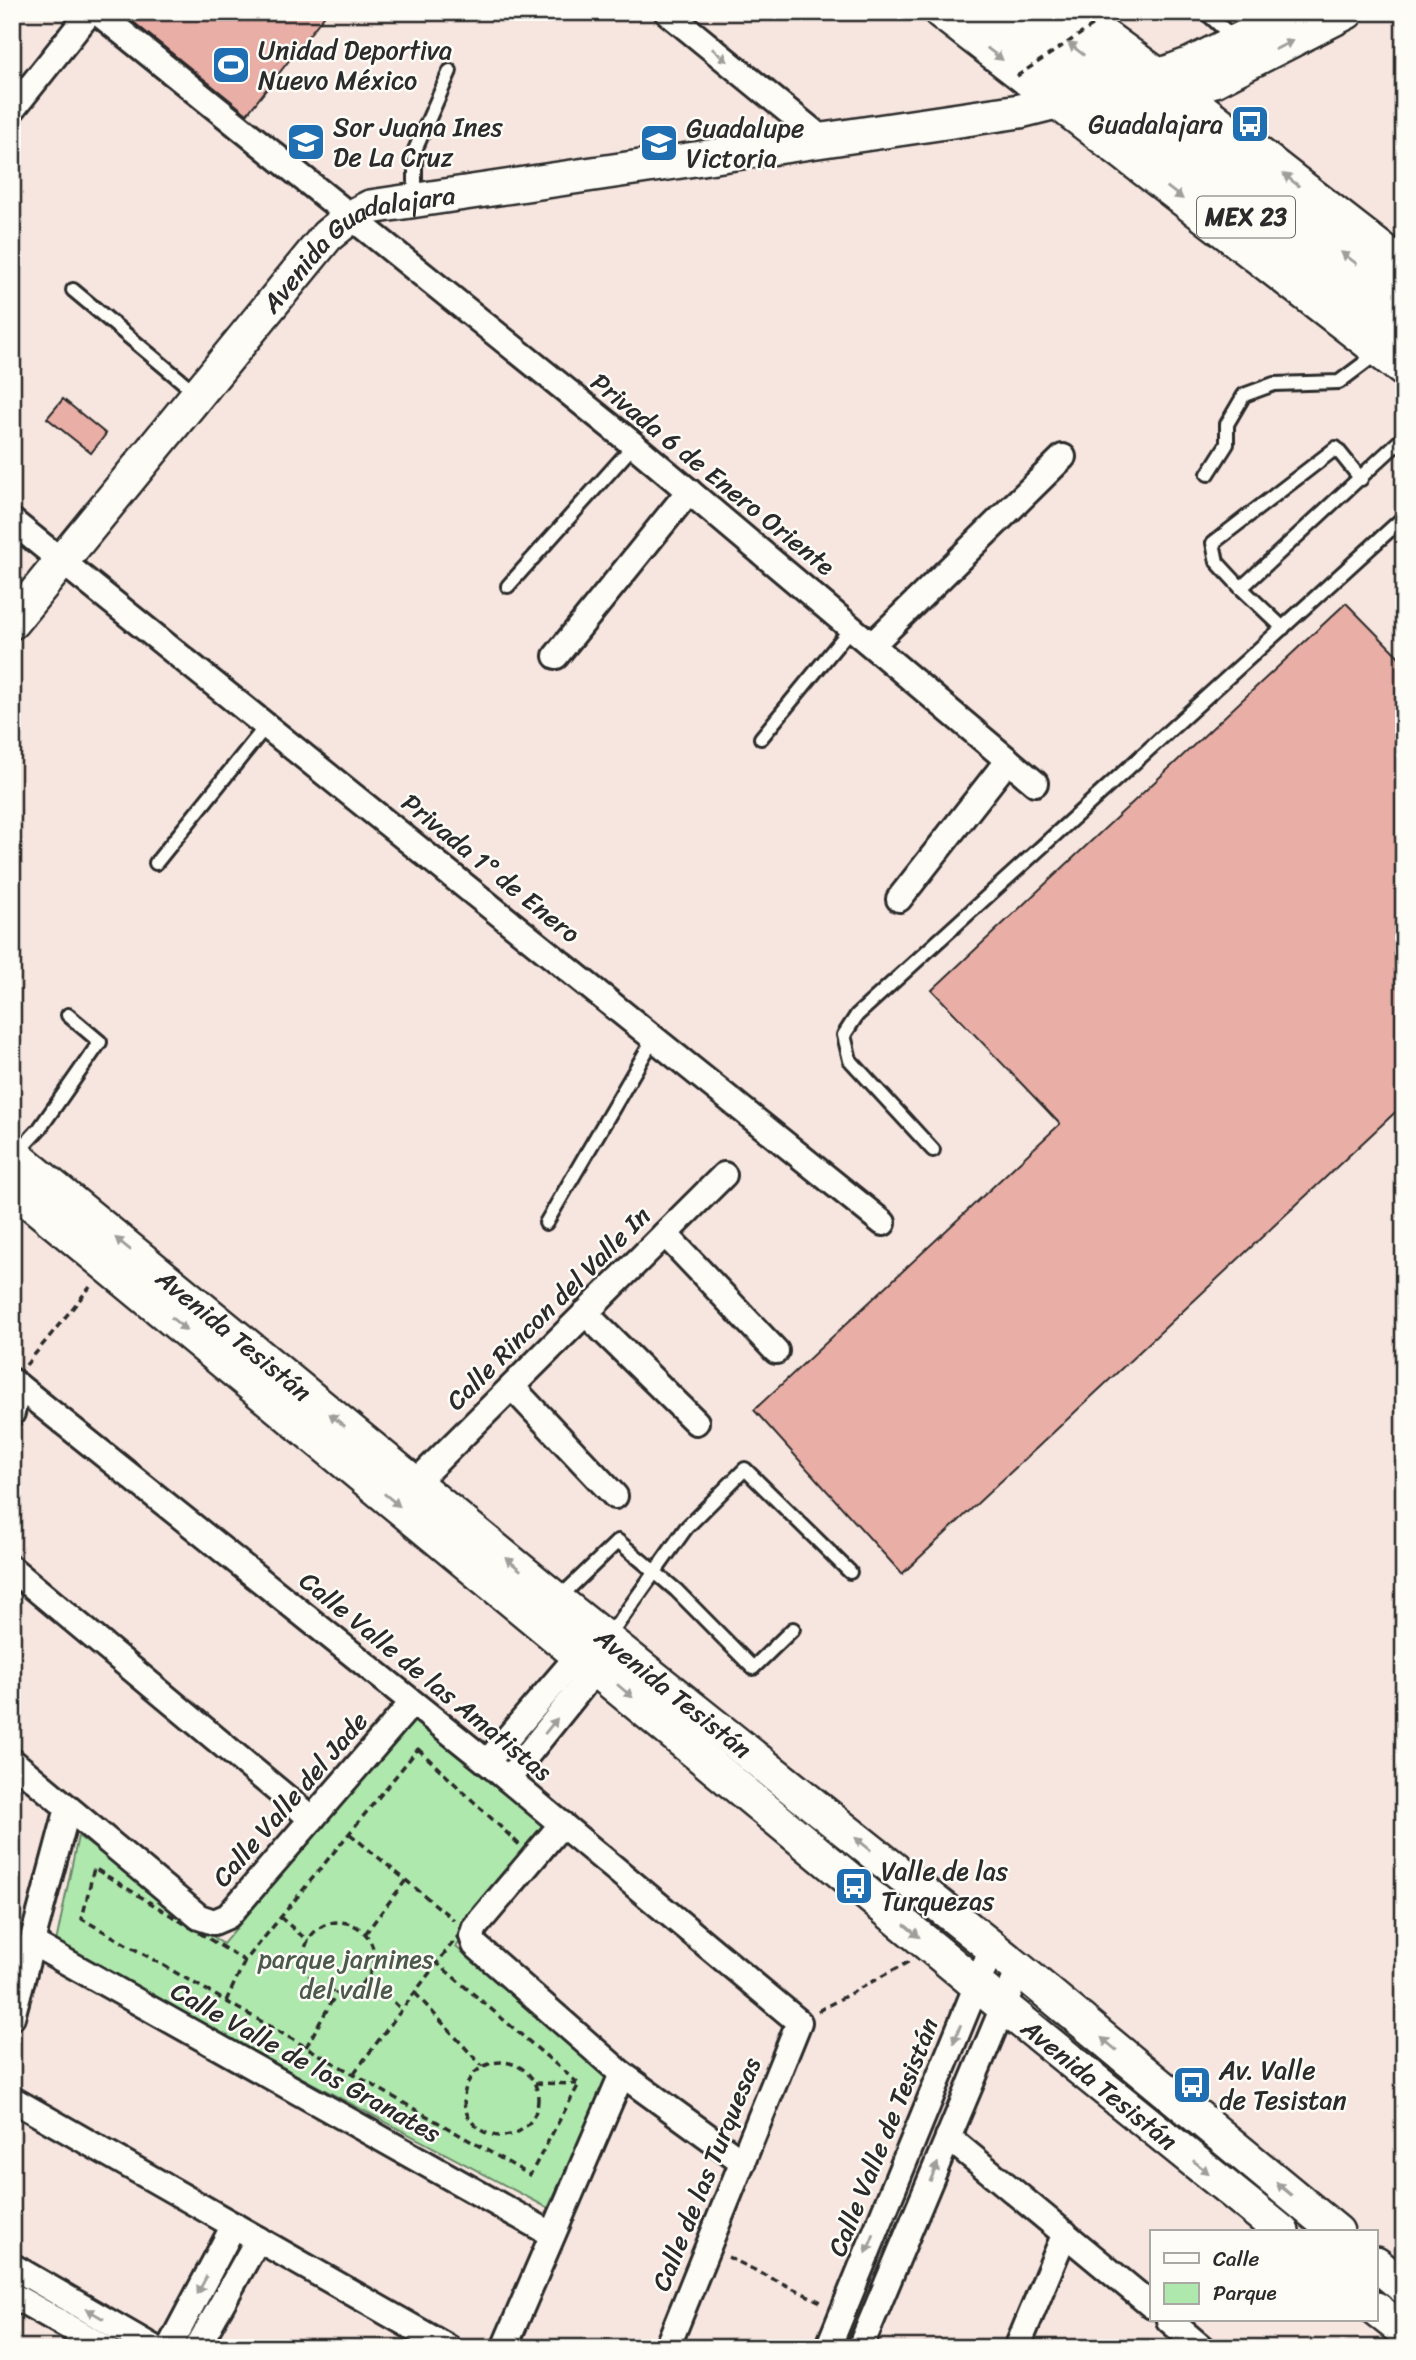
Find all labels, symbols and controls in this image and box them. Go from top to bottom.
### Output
place label: Unidad Deportiva Nuevo México [258,27,452,103]
one-way arrow [1274,39,1294,50]
one-way arrow [1068,42,1086,57]
sports icon: Unidad Deportiva Nuevo México [210,44,252,86]
one-way arrow [986,46,1004,60]
one-way arrow [710,48,728,63]
place label: Guadalajara [1088,101,1223,147]
bus stop icon: Guadalajara [1229,103,1271,145]
place label: Sor Juana Ines De La Cruz [333,104,504,180]
place label: Guadalupe Victoria [686,105,804,181]
school or university icon: Sor Juana Ines De La Cruz [285,121,327,163]
school or university icon: Guadalupe Victoria [638,122,680,164]
street label: Avenida Guadalajara [249,172,458,324]
one-way arrow [1283,173,1301,188]
one-way arrow [1165,185,1183,200]
road number: MEX 23 [1197,196,1295,238]
one-way arrow [1341,250,1359,265]
street label: Privada 6 de Enero Oriente [580,360,846,588]
street label: Privada 1° de Enero [391,781,591,955]
street label: Calle Rincon del Valle In [434,1194,662,1422]
one-way arrow [115,1237,133,1252]
street label: Avenida Tesistán [145,1256,323,1413]
one-way arrow [170,1316,187,1331]
one-way arrow [329,1412,347,1427]
one-way arrow [383,1492,401,1507]
one-way arrow [505,1557,522,1572]
street label: Calle Valle de las Amatistas [289,1559,563,1793]
street label: Avenida Tesistán [584,1615,763,1771]
one-way arrow [616,1683,633,1698]
street label: Calle Valle del Jade [200,1700,380,1898]
one-way arrow [543,1717,558,1735]
one-way arrow [854,1837,871,1852]
place label: Valle de las Turquezas [881,1848,1008,1924]
bus stop icon: Valle de las Turquezas [833,1865,875,1907]
one-way arrow [904,1923,921,1938]
park label: parque jarnines del valle [257,1936,434,2012]
street label: Calle Valle de los Granates [162,1968,450,2156]
street label: Avenida Tesistán [1010,2006,1188,2162]
street label: Calle Valle de Tesistán [814,2010,952,2264]
one-way arrow [951,2024,963,2044]
one-way arrow [1101,2036,1119,2051]
place label: Av. Valle de Tesistan [1218,2047,1347,2123]
street label: Calle de las Turquesas [638,2050,774,2298]
bus stop icon: Av. Valle de Tesistan [1171,2064,1213,2106]
one-way arrow [1193,2159,1210,2174]
one-way arrow [928,2161,939,2182]
one-way arrow [1276,2182,1293,2197]
legend [1150,2230,1378,2322]
one-way arrow [865,2234,876,2255]
text: Calle [1213,2240,1260,2278]
text: Parque [1213,2274,1277,2312]
one-way arrow [196,2275,208,2295]
one-way arrow [85,2308,104,2320]

